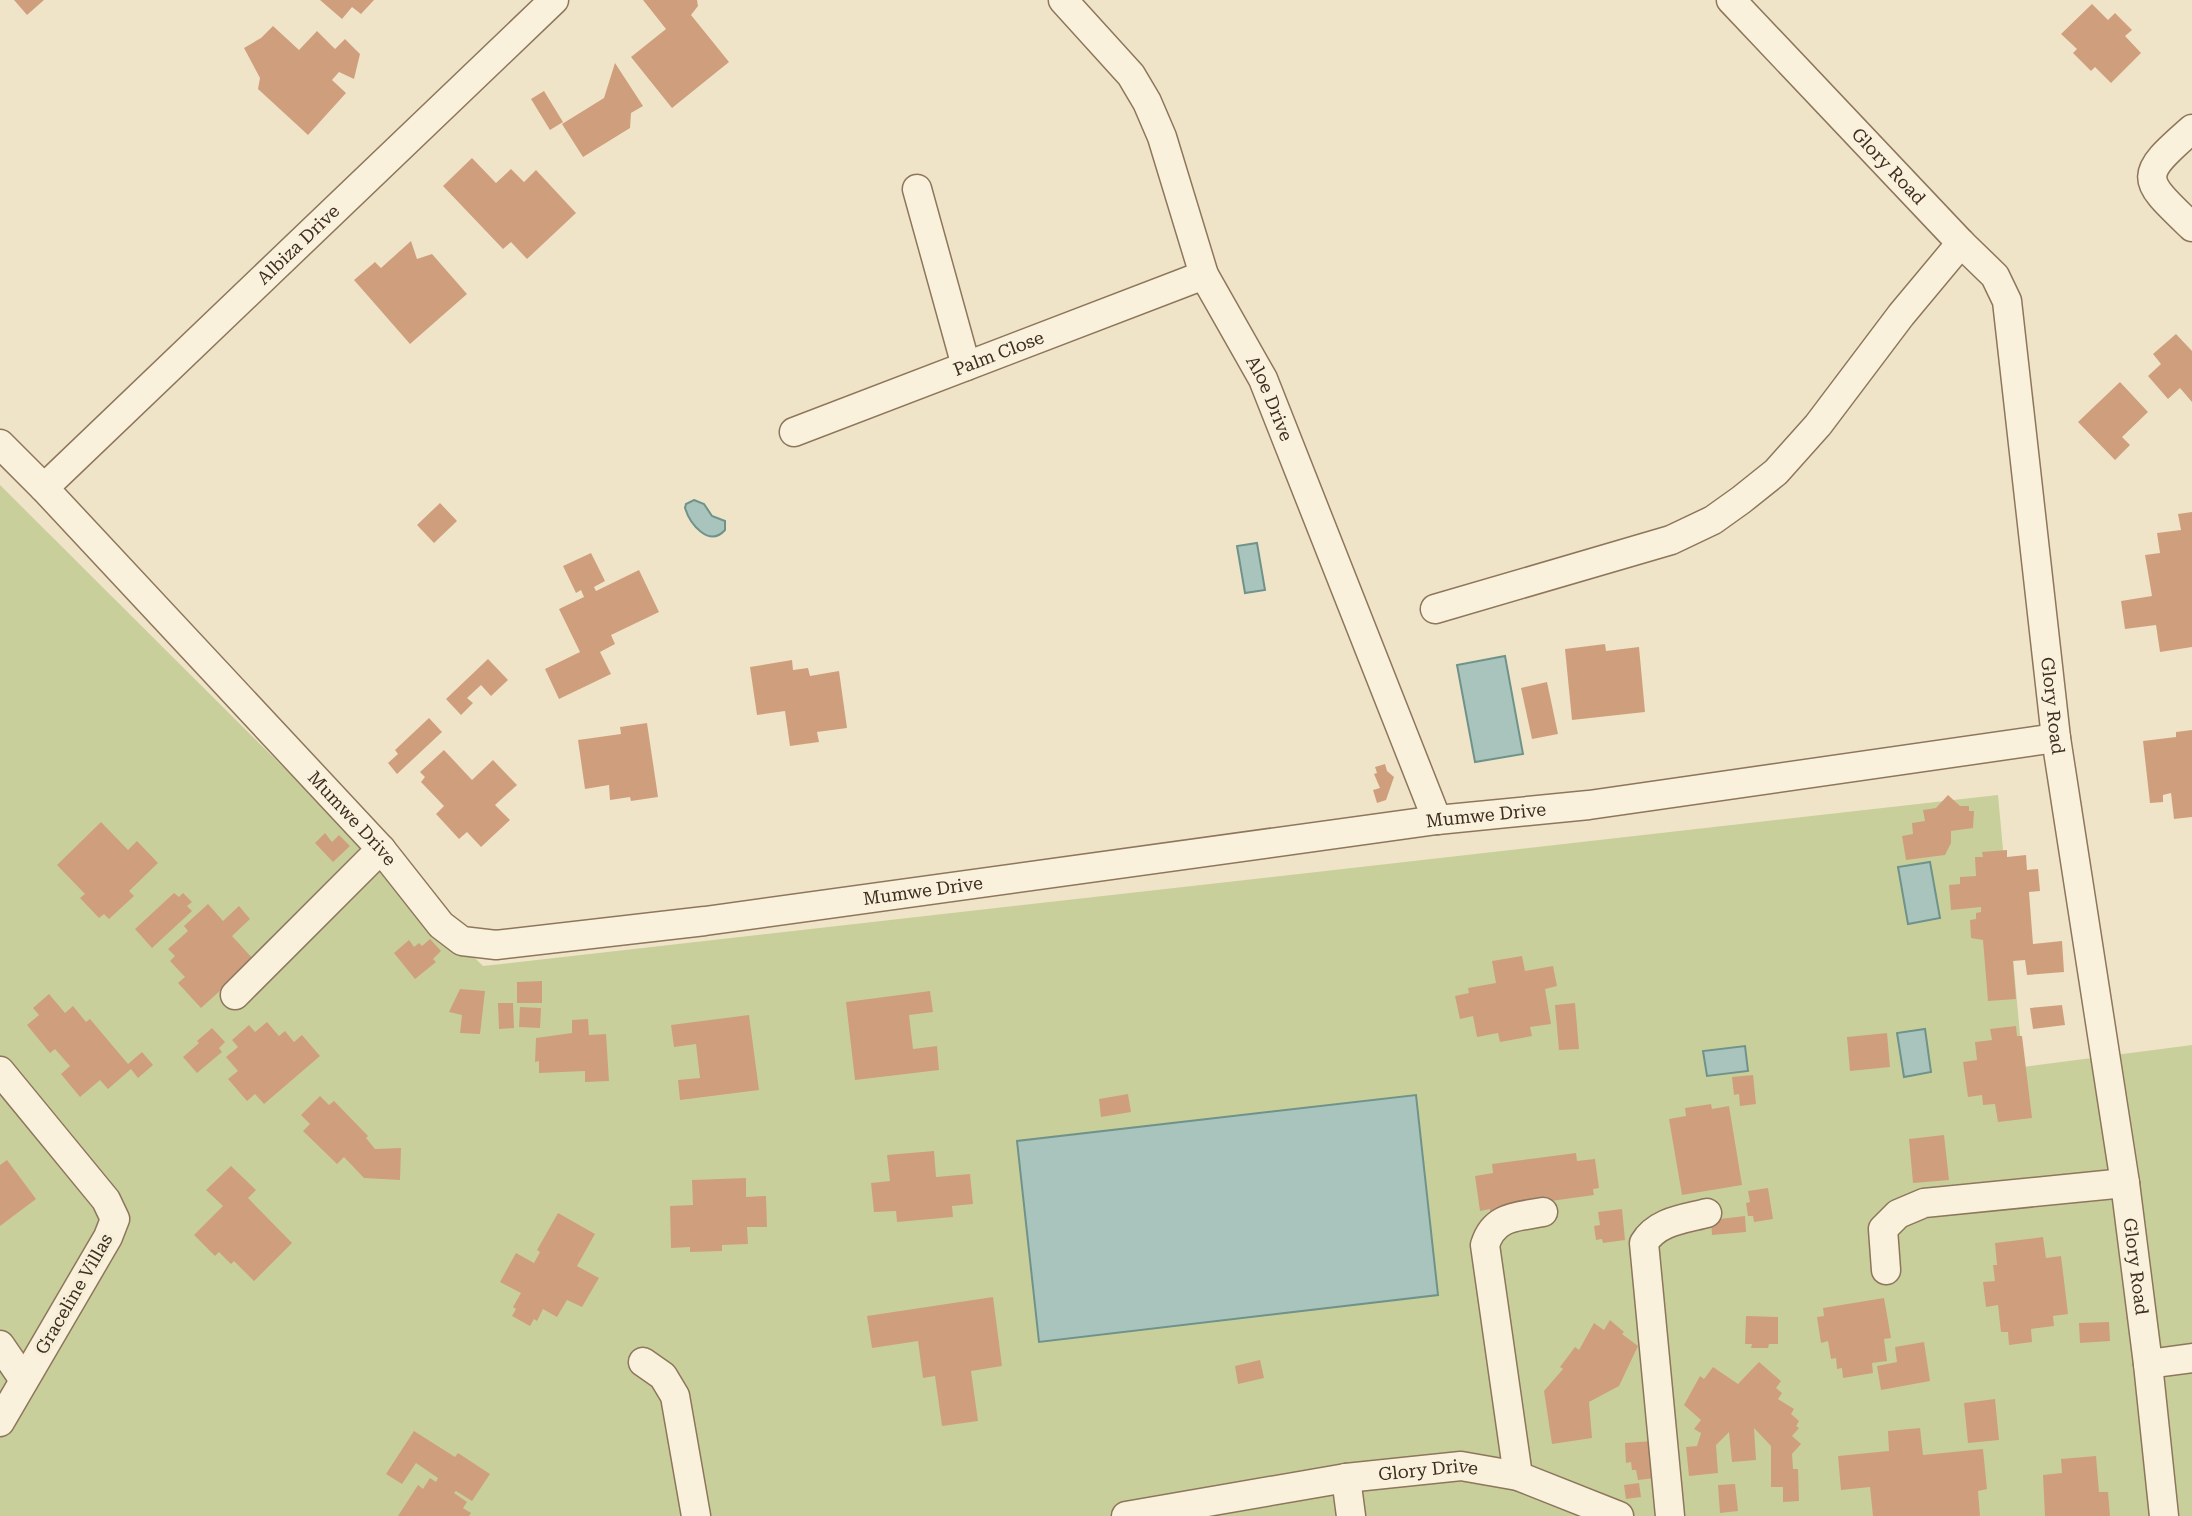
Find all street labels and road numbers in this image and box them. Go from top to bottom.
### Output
street label: Glory Road [1848,123,1930,209]
street label: Albiza Drive [253,200,343,288]
street label: Palm Close [950,326,1047,380]
street label: Aloe Drive [1242,352,1297,444]
street label: Glory Road [2037,656,2069,756]
street label: Mumwe Drive [304,767,401,870]
street label: Mumwe Drive [1424,798,1547,831]
street label: Mumwe Drive [862,872,984,909]
street label: Glory Road [2120,1217,2153,1317]
street label: Graceline Villas [31,1230,117,1358]
street label: Glory Drive [1377,1455,1480,1485]

